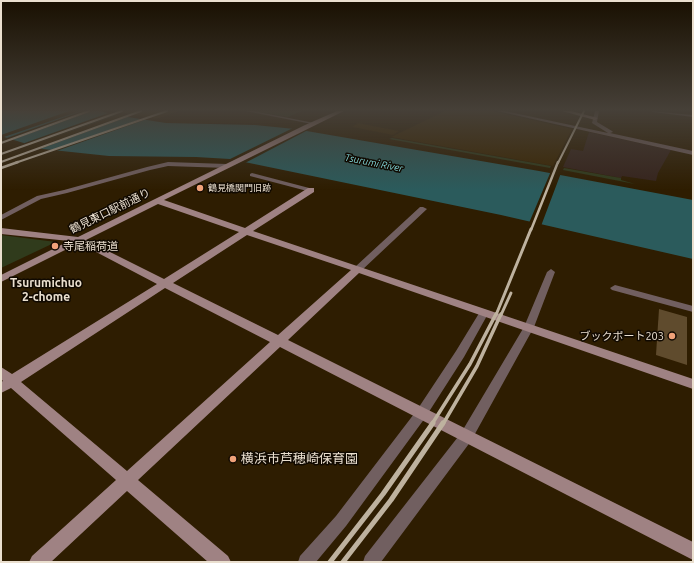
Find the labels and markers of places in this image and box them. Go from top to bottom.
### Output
marker: 鶴見橋関門旧跡 [195,183,205,193]
place label: 鶴見橋関門旧跡 [208,183,271,193]
place label: 寺尾稲荷道 [63,239,118,253]
marker: 寺尾稲荷道 [50,241,60,251]
place label: ブックポート203 [579,329,664,343]
marker: ブックポート203 [667,331,677,341]
place label: 横浜市芦穂崎保育園 [241,451,358,467]
marker: 横浜市芦穂崎保育園 [228,454,238,464]

